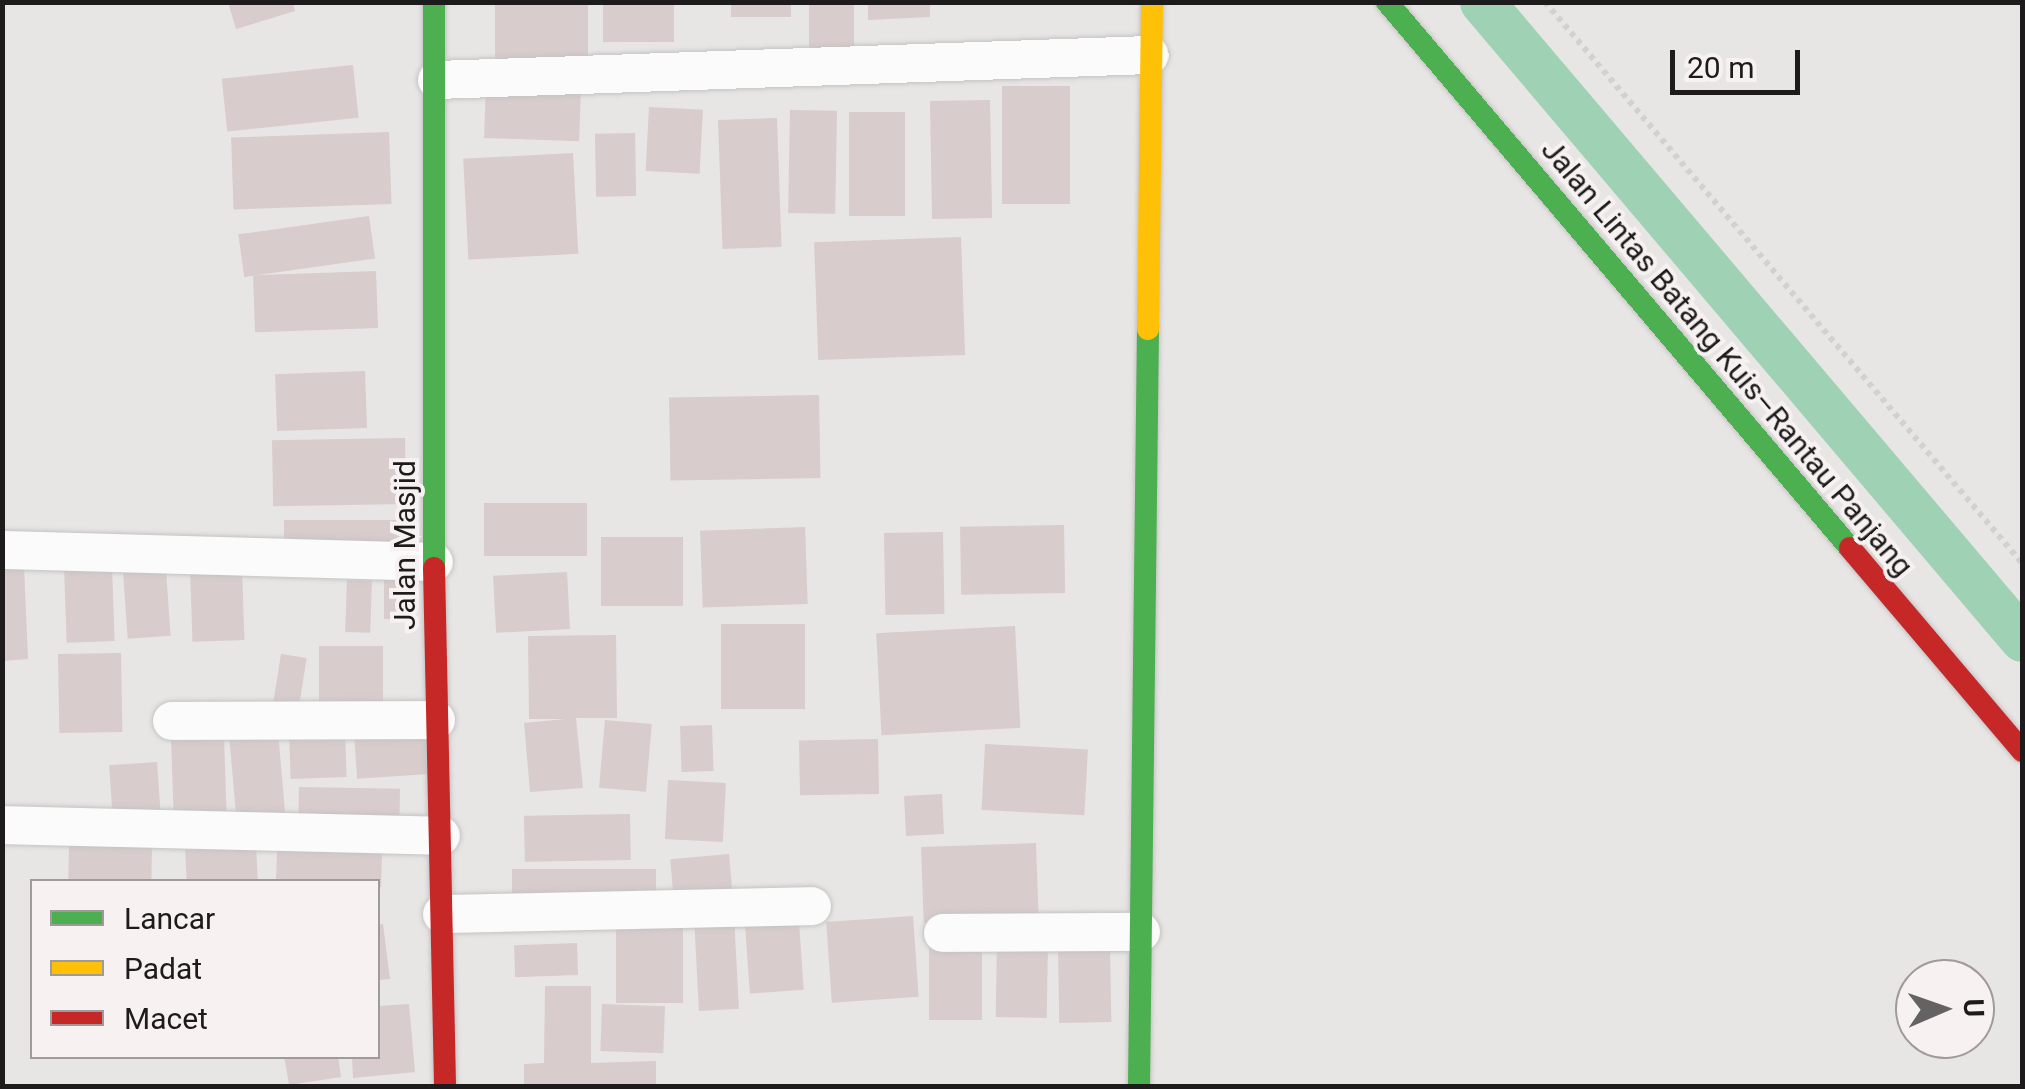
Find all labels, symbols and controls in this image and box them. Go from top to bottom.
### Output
scale bar [1675,30,1805,92]
text: 20 m [1687,50,1754,85]
street label: Jalan Lintas Batang Kuis–Rantau Panjang [1534,132,1920,584]
street label: Jalan Masjid [387,460,423,630]
legend [30,879,380,1059]
text: Lancar [124,901,215,936]
text: Padat [124,951,202,986]
north arrow [1895,959,1995,1059]
text: U [1957,998,1990,1018]
text: Macet [124,1001,208,1036]

